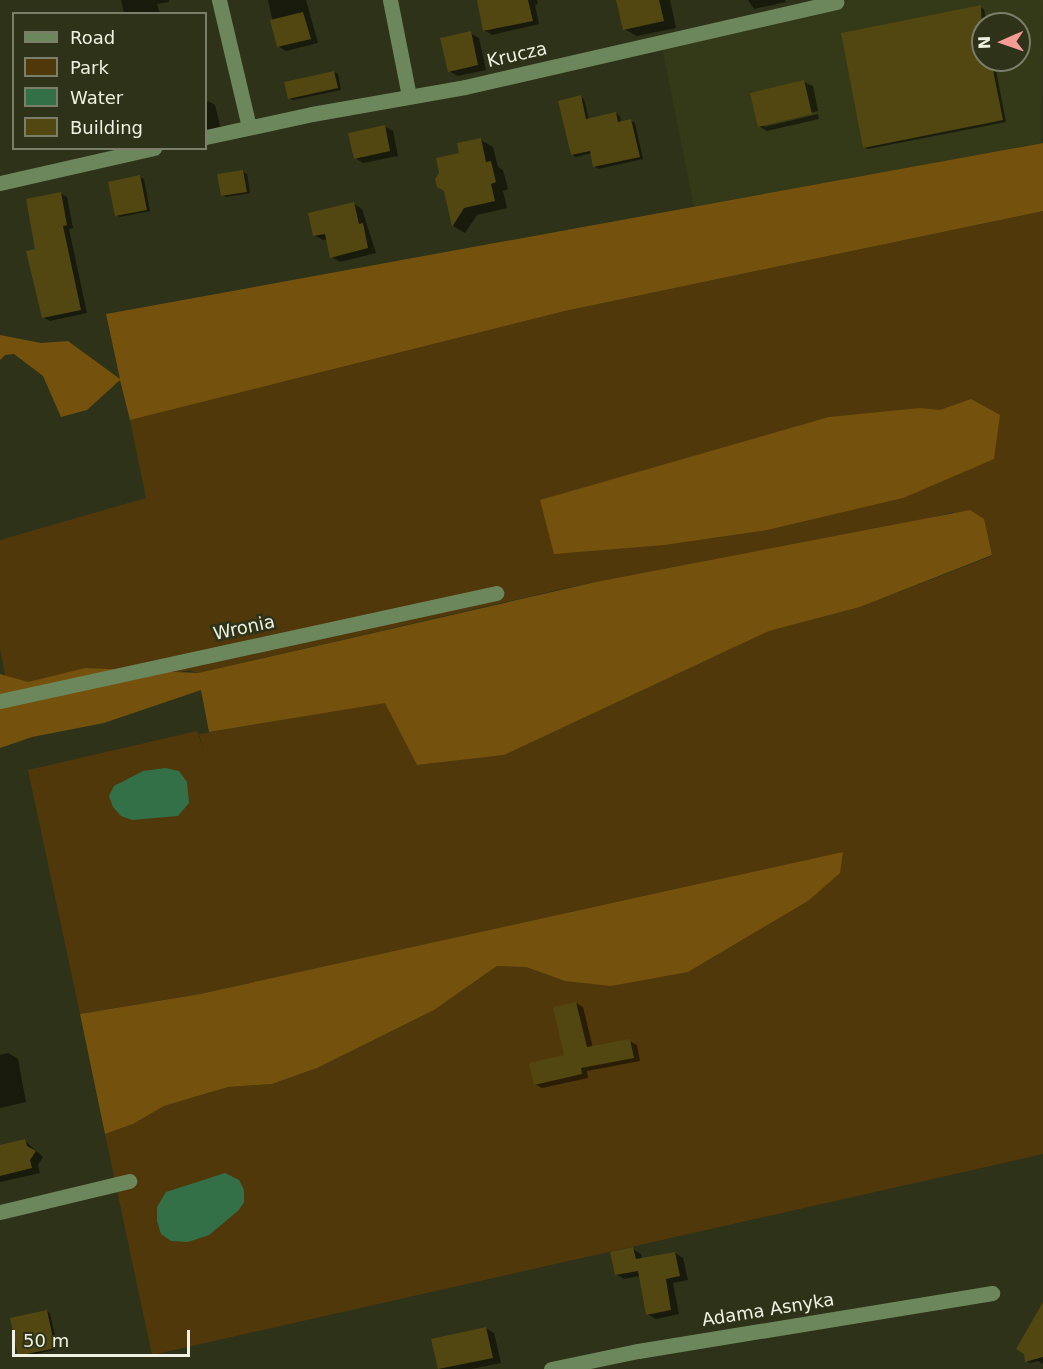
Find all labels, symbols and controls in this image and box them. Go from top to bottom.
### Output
legend [12,12,207,150]
north arrow [971,12,1031,72]
text: Road [70,27,115,48]
text: N [975,36,994,50]
street label: Krucza [485,38,549,72]
text: Park [70,57,109,78]
text: Water [70,87,123,108]
text: Building [70,117,143,138]
street label: Wronia [211,611,277,645]
street label: Adama Asnyka [700,1289,836,1331]
scale bar [15,1318,194,1356]
text: 50 m [23,1330,69,1351]

